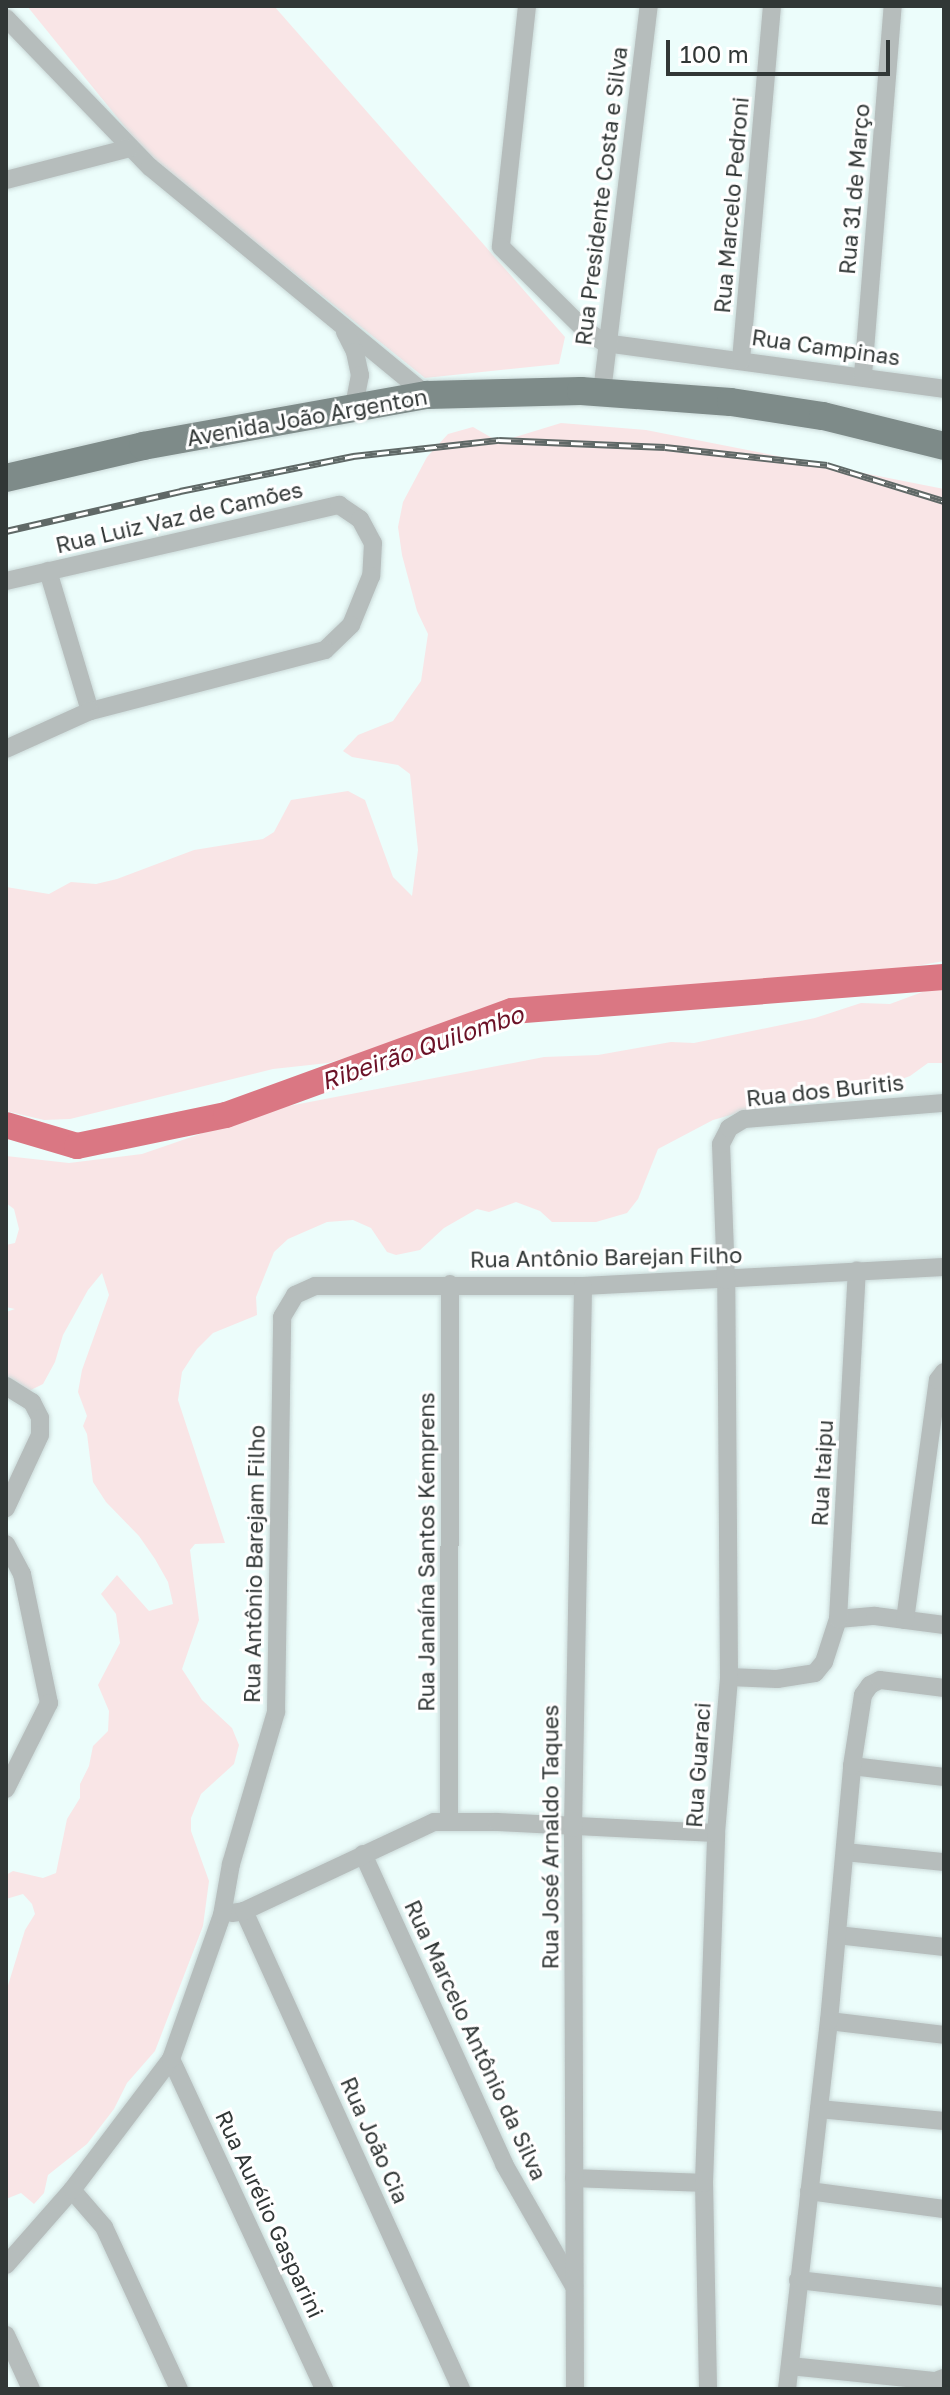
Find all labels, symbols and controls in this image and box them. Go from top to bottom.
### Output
scale bar [670,24,894,74]
text: 100 m [680,39,749,68]
street label: Rua Presidente Costa e Silva [570,45,632,347]
street label: Rua Marcelo Pedroni [708,96,754,314]
street label: Rua 31 de Março [833,102,875,276]
street label: Rua Campinas [750,324,902,370]
street label: Avenida João Argenton [185,383,429,451]
street label: Rua Luiz Vaz de Camões [53,476,305,558]
water label: Ribeirão Quilombo [317,999,527,1095]
street label: Rua dos Buritis [745,1069,905,1111]
street label: Rua Antônio Barejan Filho [470,1241,742,1273]
street label: Rua Janaína Santos Kemprens [413,1392,439,1712]
street label: Rua Itaipu [806,1419,838,1527]
street label: Rua Antônio Barejam Filho [238,1425,270,1703]
street label: Rua Guaraci [680,1701,716,1829]
street label: Rua José Arnaldo Taques [537,1705,563,1969]
street label: Rua Marcelo Antônio da Silva [399,1896,553,2184]
street label: Rua João Cia [335,2073,415,2207]
street label: Rua Aurélio Gasparini [210,2106,330,2322]

